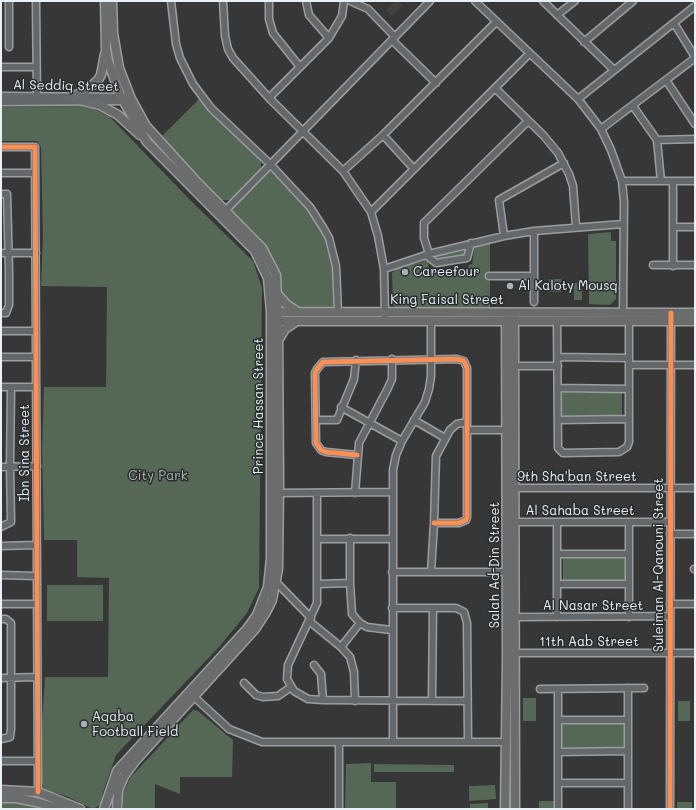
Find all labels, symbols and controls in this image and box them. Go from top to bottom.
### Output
street label: Al Seddiq Street [13,77,119,95]
place label: Careefour [413,264,479,280]
marker: Careefour [400,267,410,277]
place label: Al Kaloty Mousq [518,278,618,294]
marker: Al Kaloty Mousq [505,281,515,291]
street label: King Faisal Street [390,292,504,308]
street label: Prince Hassan Street [251,338,267,474]
street label: Ibn Sina Street [17,404,33,502]
park label: City Park [128,468,188,484]
street label: 9th Sha'ban Street [517,469,637,485]
street label: Suleiman Al-Qanouni Street [651,478,667,652]
street label: Salah Ad-Din Street [487,502,503,628]
street label: Al Sahaba Street [525,503,635,519]
street label: Al Nasar Street [543,598,643,614]
street label: 11th Aab Street [539,634,639,650]
place label: Aqaba Football Field [92,709,178,740]
marker: Aqaba Football Field [79,719,89,729]

